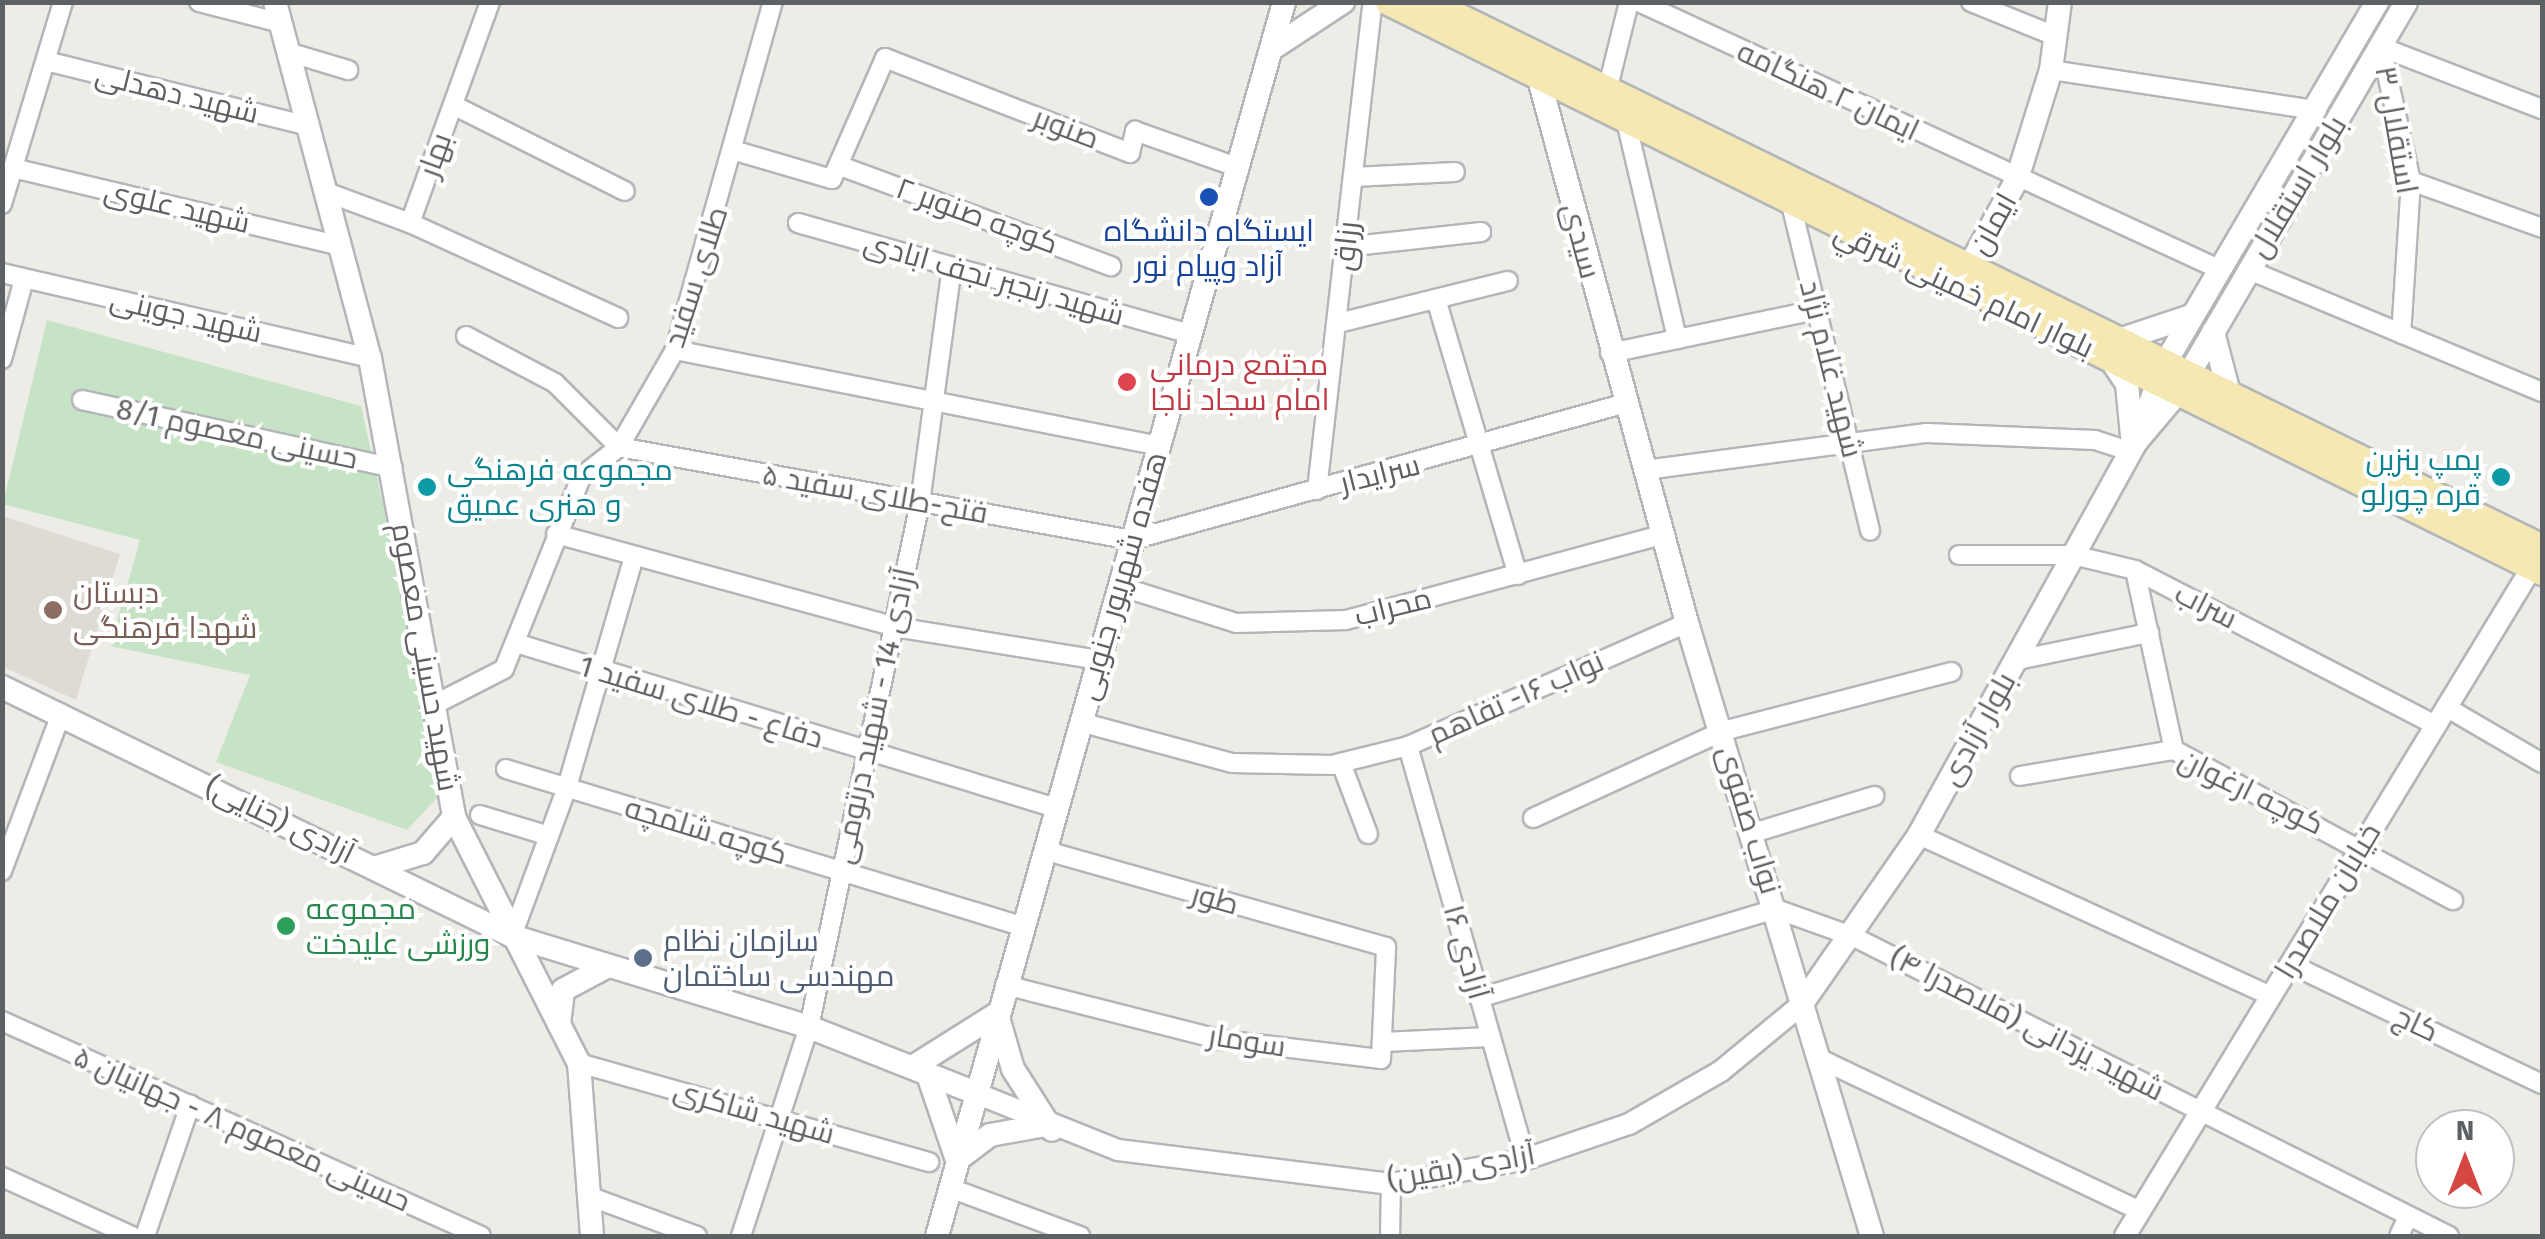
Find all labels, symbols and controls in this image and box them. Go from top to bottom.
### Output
street label: ایمان ۲ هنگامه [1731,33,1925,149]
street label: شهید دهدلی [92,56,262,132]
street label: استقلال ۳ [2367,63,2425,197]
street label: صنوبر [1028,99,1104,157]
street label: بلوار استقلال [2242,109,2354,265]
street label: بهار [410,128,460,182]
street label: کوچه صنوبر ۲ [891,170,1063,262]
street label: شهید علوی [101,173,253,241]
marker: ایستگاه دانشگاه آزاد وپیام نور [1198,186,1220,208]
street label: ایمان [1961,187,2025,261]
street label: سیدی [1554,199,1608,283]
street label: طلای سفید [656,202,736,352]
place label: ایستگاه دانشگاه آزاد وپیام نور [1104,213,1314,284]
street label: بلوار امام خمینی شرقي [1828,214,2100,366]
street label: رزاق [1325,219,1367,273]
street label: شهید رنجبر نجف ابادی [860,225,1128,333]
street label: شهید غلام نژاد [1792,277,1870,461]
street label: شهید جوینی [107,281,265,351]
place label: مجتمع درمانی امام سجاد ناجا [1150,347,1329,418]
marker: مجتمع درمانی امام سجاد ناجا [1114,369,1140,395]
street label: حسینی معصوم 8/1 [113,391,361,477]
place label: پمپ بنزین قره چورلو [2361,442,2481,512]
street label: سرایدار [1336,447,1424,501]
street label: هفده شهریور جنوبی [1069,448,1175,704]
place label: مجموعه فرهنگی و هنری عمیق [447,452,673,522]
street label: فتح-طلای سفید ۵ [759,456,991,532]
marker: پمپ بنزین قره چورلو [2490,466,2512,488]
marker: مجموعه فرهنگی و هنری عمیق [416,476,438,498]
street label: شهید حسینی معصوم [384,520,466,794]
street label: آزادی 14 - شهید درتومی [825,565,923,867]
place label: دبستان شهدا فرهنگی [73,575,257,646]
street label: سراب [2169,575,2243,637]
street label: محراب [1351,580,1435,634]
marker: دبستان شهدا فرهنگی [42,599,64,621]
street label: نواب ۱۶- تفاهم [1423,643,1609,753]
street label: دفاع - طلای سفید 1 [575,648,827,756]
street label: بلوار آزادی [1932,666,2024,792]
street label: کوچه ارغوان [2172,741,2330,843]
street label: نواب صفوی [1709,742,1789,898]
street label: آزادی (حنایی) [199,768,361,872]
street label: کوچه شلمچه [621,789,791,873]
street label: خیابان ملاصدرا [2267,817,2389,985]
street label: طور [1187,875,1243,923]
place label: مجموعه ورزشی علیدخت [306,891,490,962]
street label: آزادی ۱۶ [1435,900,1497,1004]
marker: مجموعه ورزشی علیدخت [275,915,297,937]
place label: سازمان نظام مهندسی ساختمان [663,923,894,994]
street label: شهید یزدانی (ملاصدرا ۴) [1884,939,2170,1109]
marker: سازمان نظام مهندسی ساختمان [632,947,654,969]
street label: کاج [2388,998,2444,1050]
street label: سومار [1206,1017,1288,1065]
street label: حسینی معصوم ۸ - جهانیان ۵ [68,1038,416,1220]
street label: شهید شاکری [669,1072,839,1152]
north arrow [2415,1109,2515,1209]
text: N [2456,1114,2474,1147]
street label: آزادی (یقین) [1384,1136,1538,1198]

